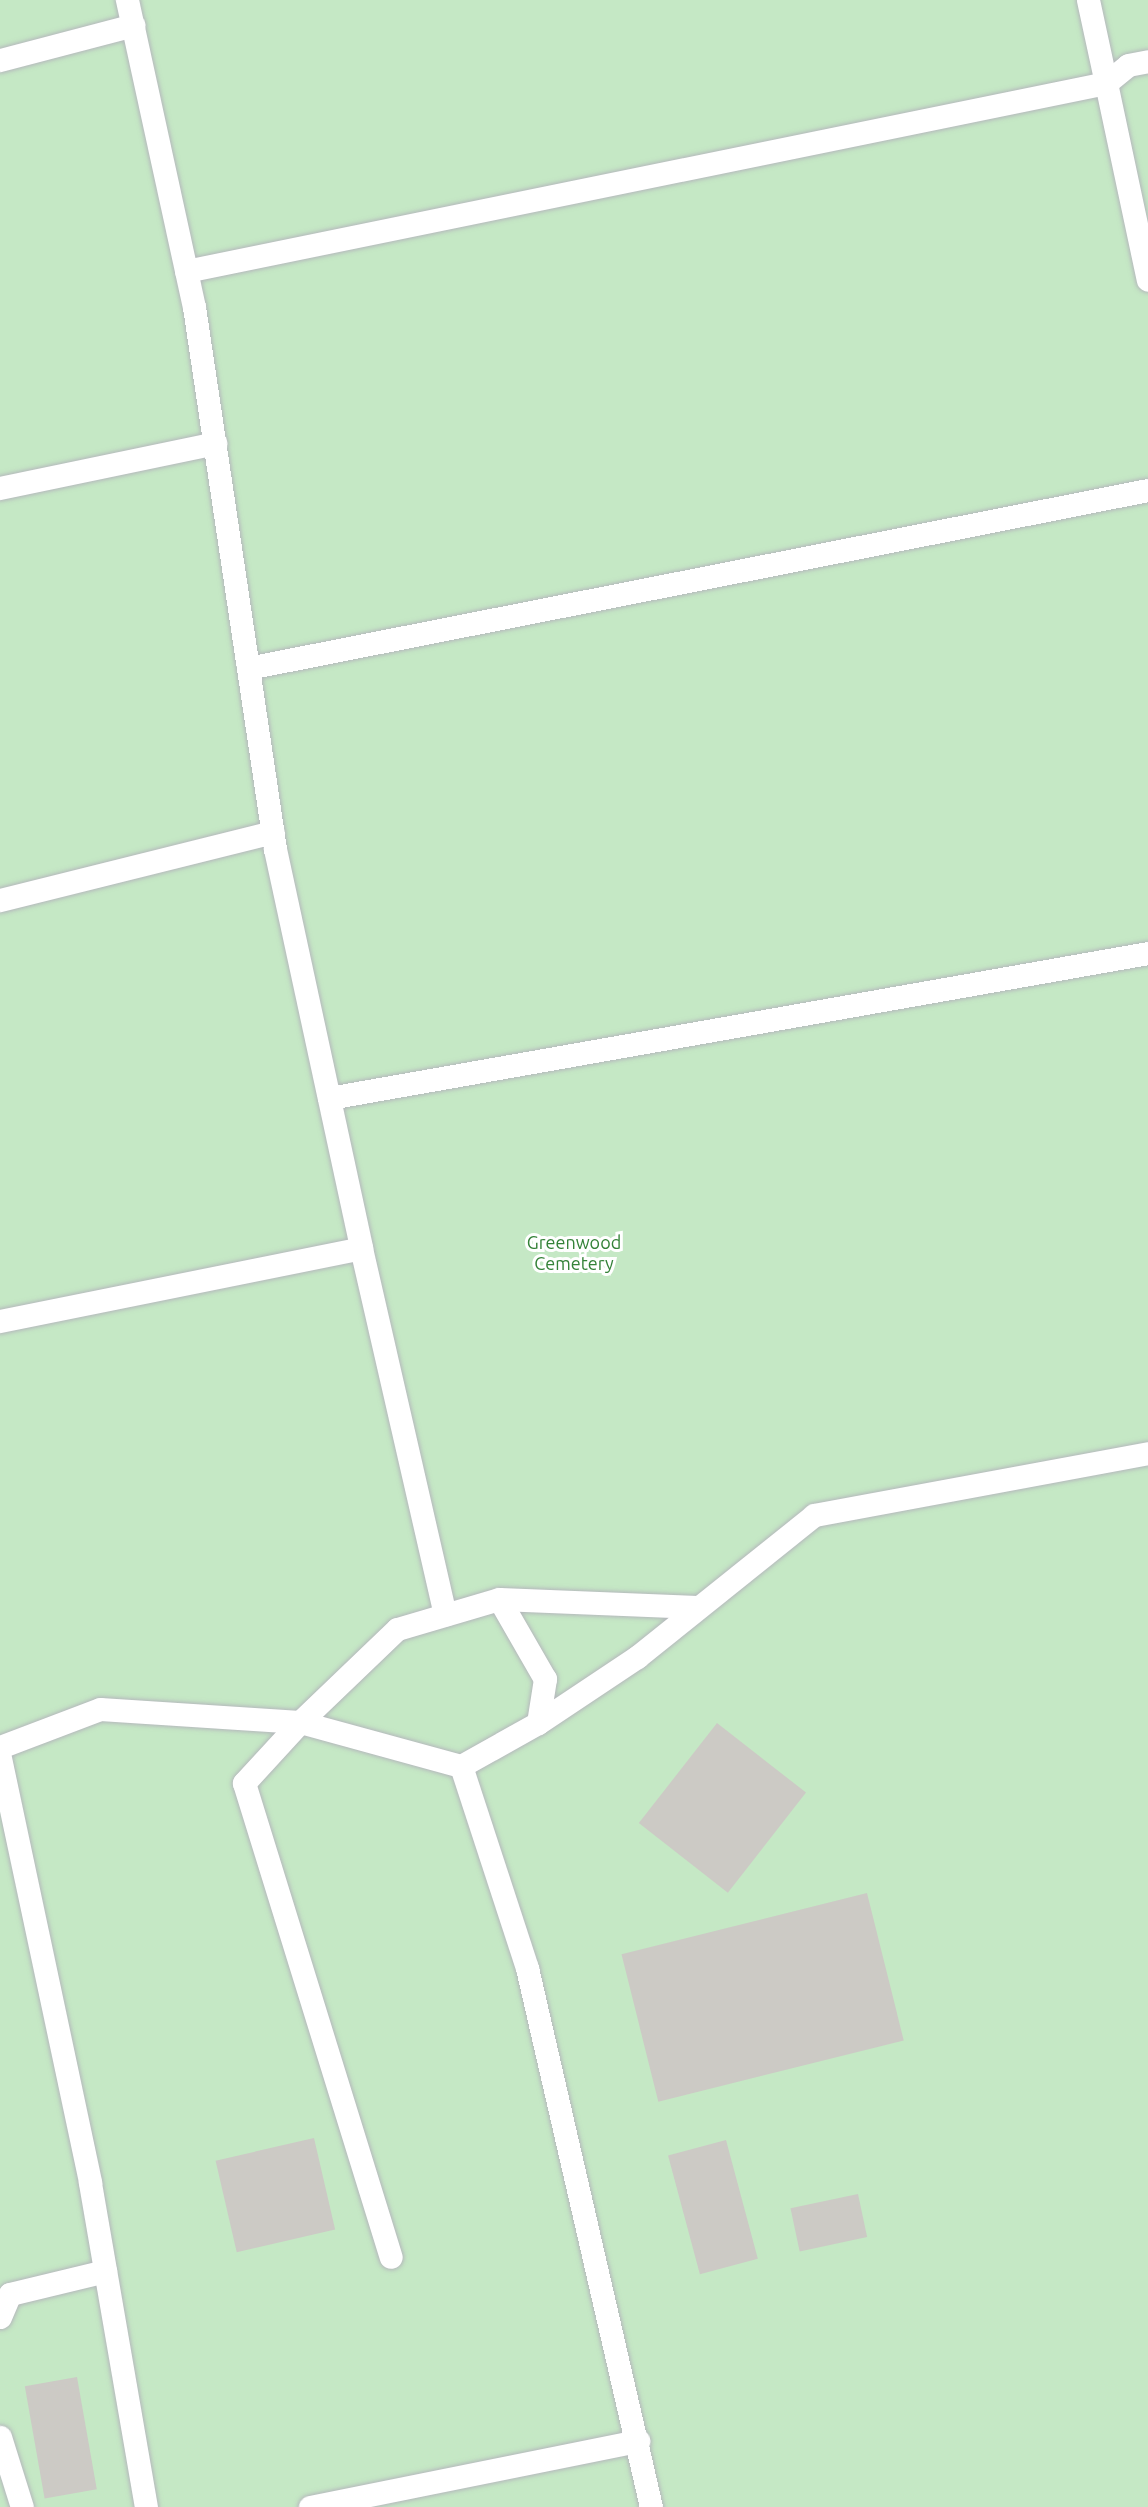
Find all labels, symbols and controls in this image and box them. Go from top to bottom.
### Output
park label: Greenwood Cemetery [527,1232,621,1274]

